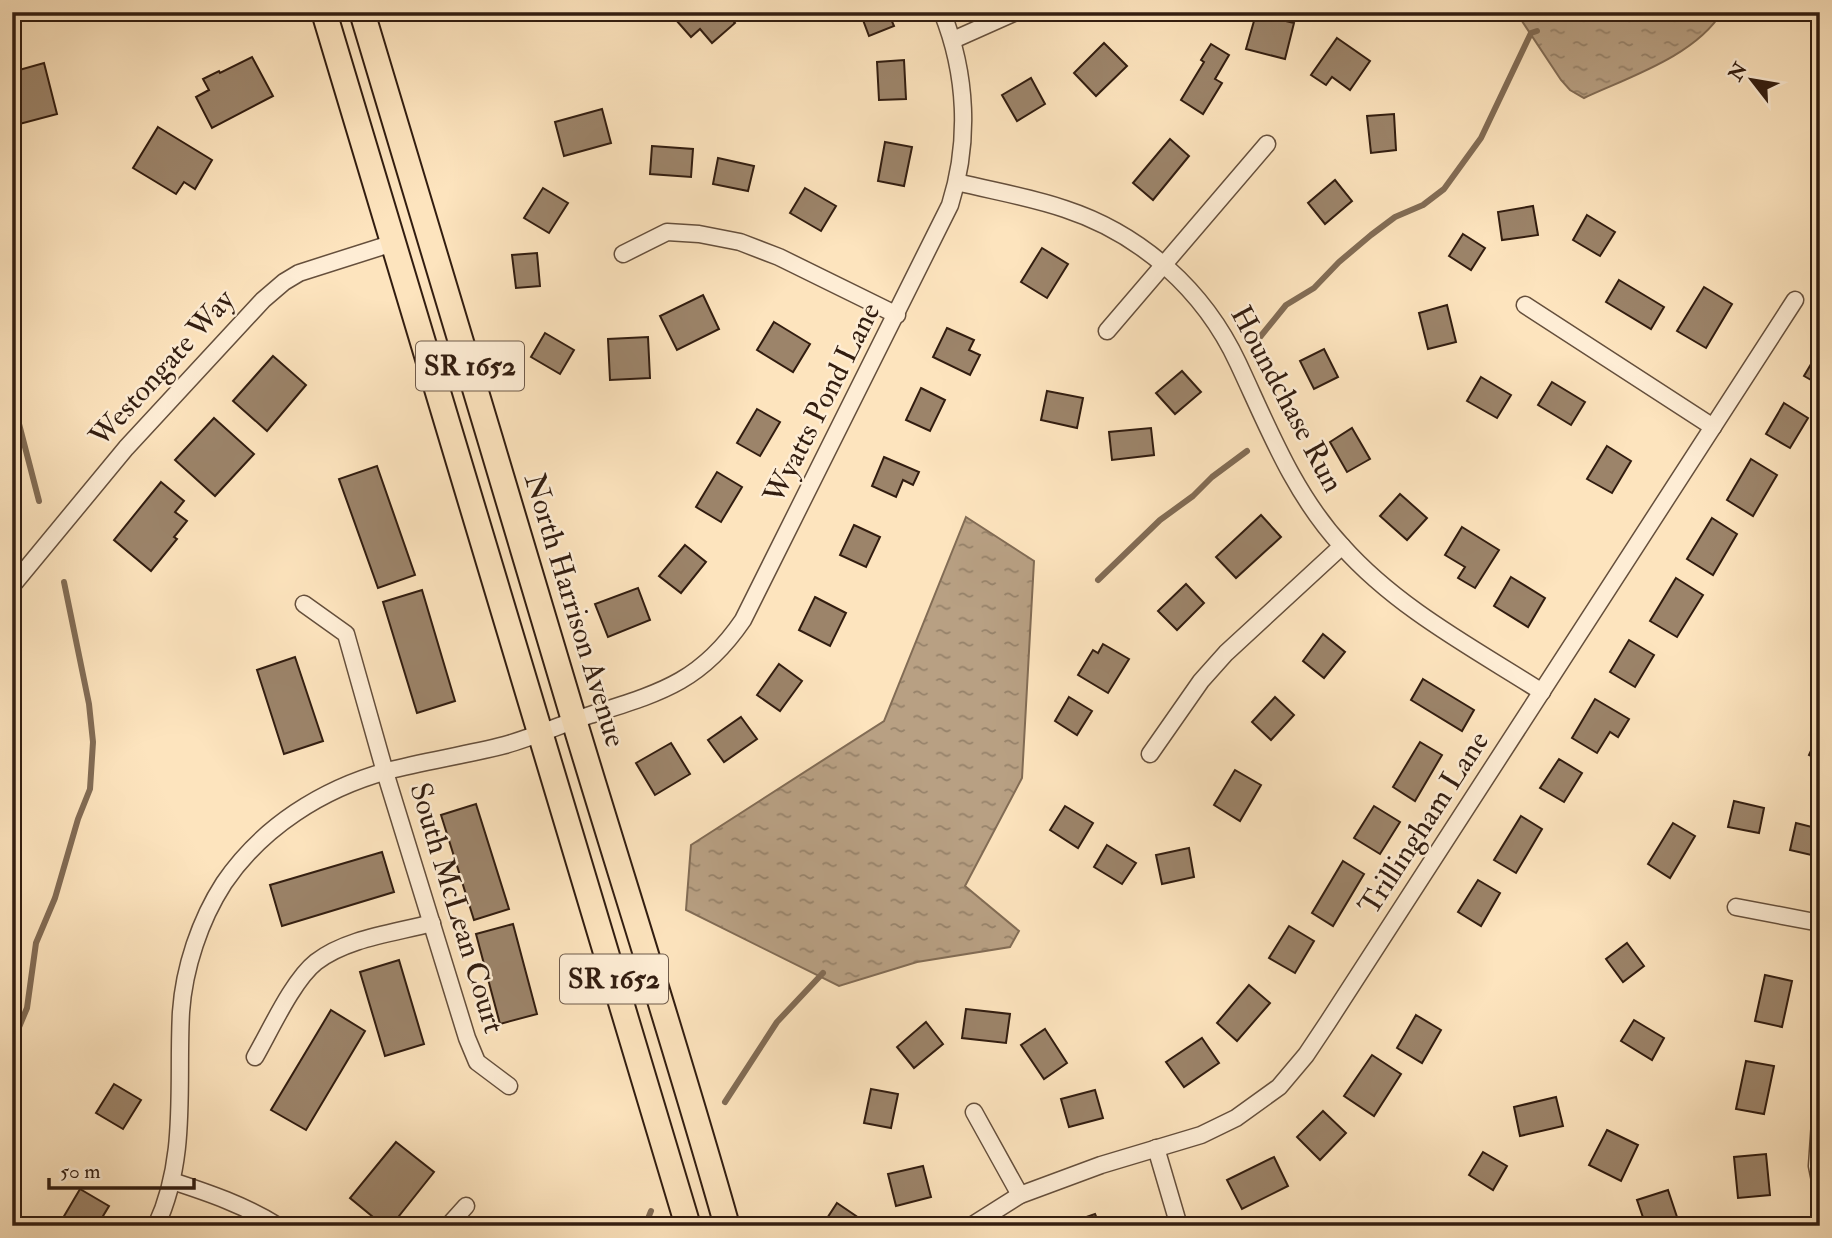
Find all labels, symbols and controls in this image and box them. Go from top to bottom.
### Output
north arrow [1716,46,1786,116]
text: N [1723,57,1753,86]
street label: Westongate Way [81,281,243,455]
street label: Wyatts Pond Lane [755,296,889,510]
street label: Houndchase Run [1222,299,1352,499]
road number: SR 1652 [416,342,524,390]
street label: North Harrison Avenue [516,469,634,751]
street label: Trillingham Lane [1351,724,1497,922]
street label: South McLean Court [401,778,513,1038]
road number: SR 1652 [560,954,668,1004]
scale bar [49,1147,194,1191]
text: 50 m [60,1158,101,1185]

